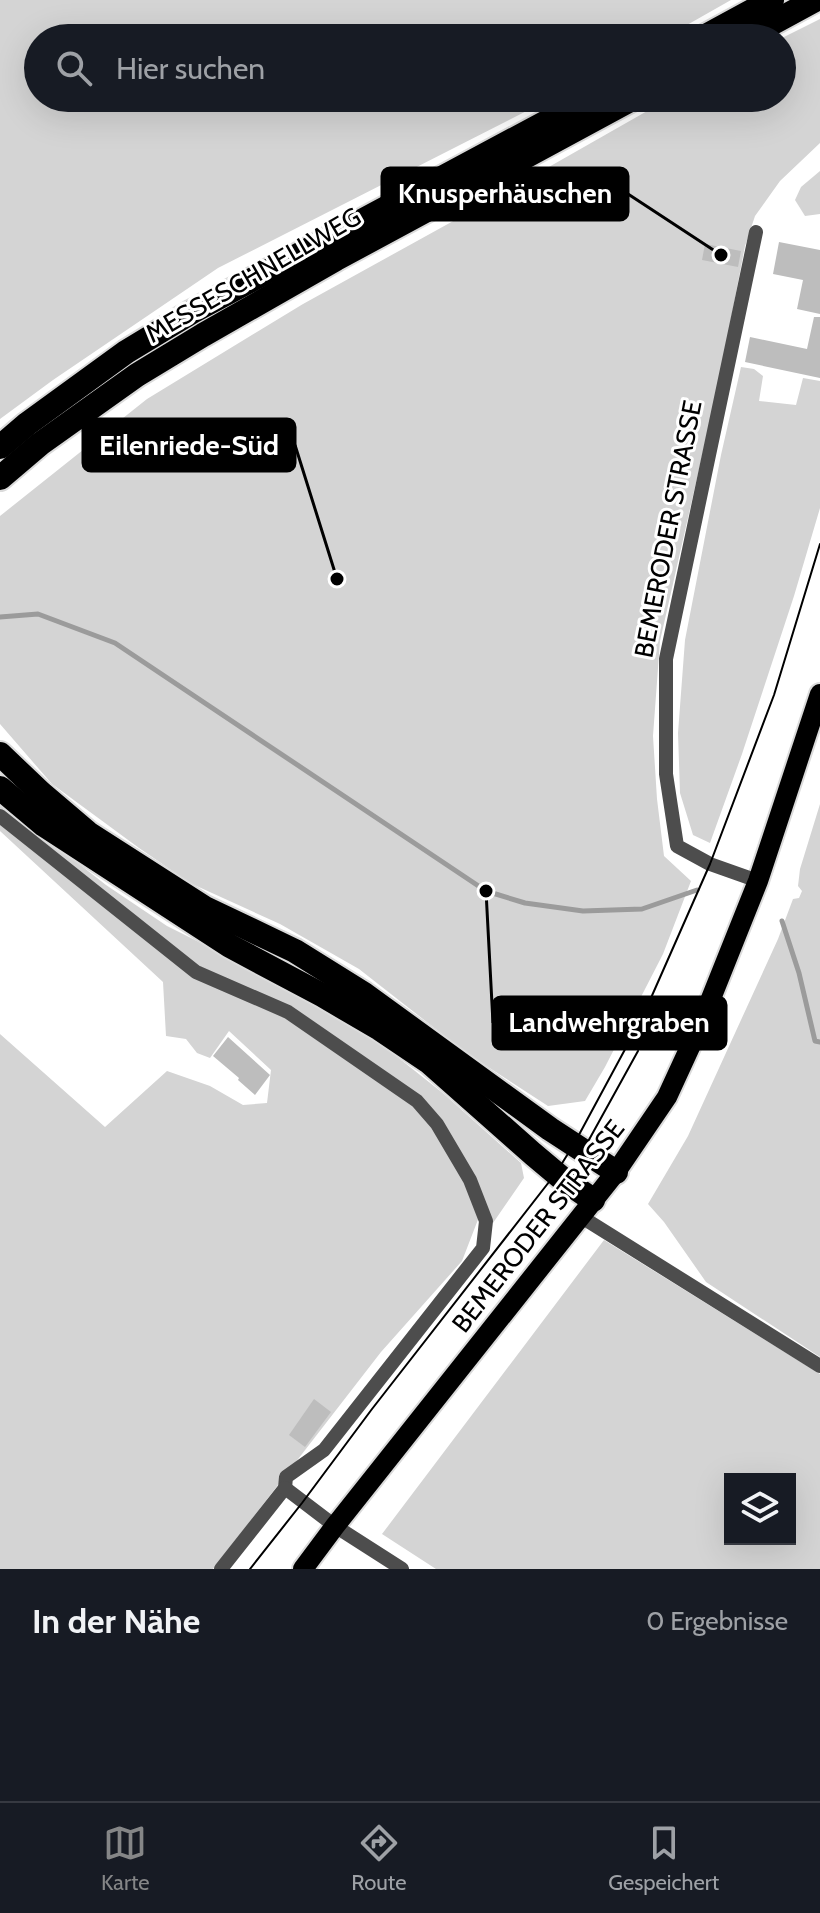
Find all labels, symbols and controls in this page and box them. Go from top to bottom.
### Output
search box [24,24,796,112]
icon: search [52,46,96,90]
text: Hier suchen [116,50,265,87]
callout: Knusperhäuschen [382,168,628,220]
text: Knusperhäuschen [398,176,612,210]
street label: MESSESCHNELLWEG [140,200,366,350]
street label: BEMERODER STRASSE [627,398,709,660]
callout: Eilenriede-Süd [83,419,295,471]
text: Eilenriede-Süd [99,428,279,462]
callout: Landwehrgraben [493,997,726,1049]
text: Landwehrgraben [508,1005,710,1039]
street label: BEMERODER STRASSE [445,1113,631,1339]
map controls [724,1473,796,1545]
button: layers [724,1473,796,1545]
text: In der Nähe [32,1600,200,1642]
text: 0 Ergebnisse [646,1605,788,1637]
tab: Karte [101,1821,149,1896]
tab: Route [351,1821,406,1896]
tab: Gespeichert [608,1821,719,1896]

